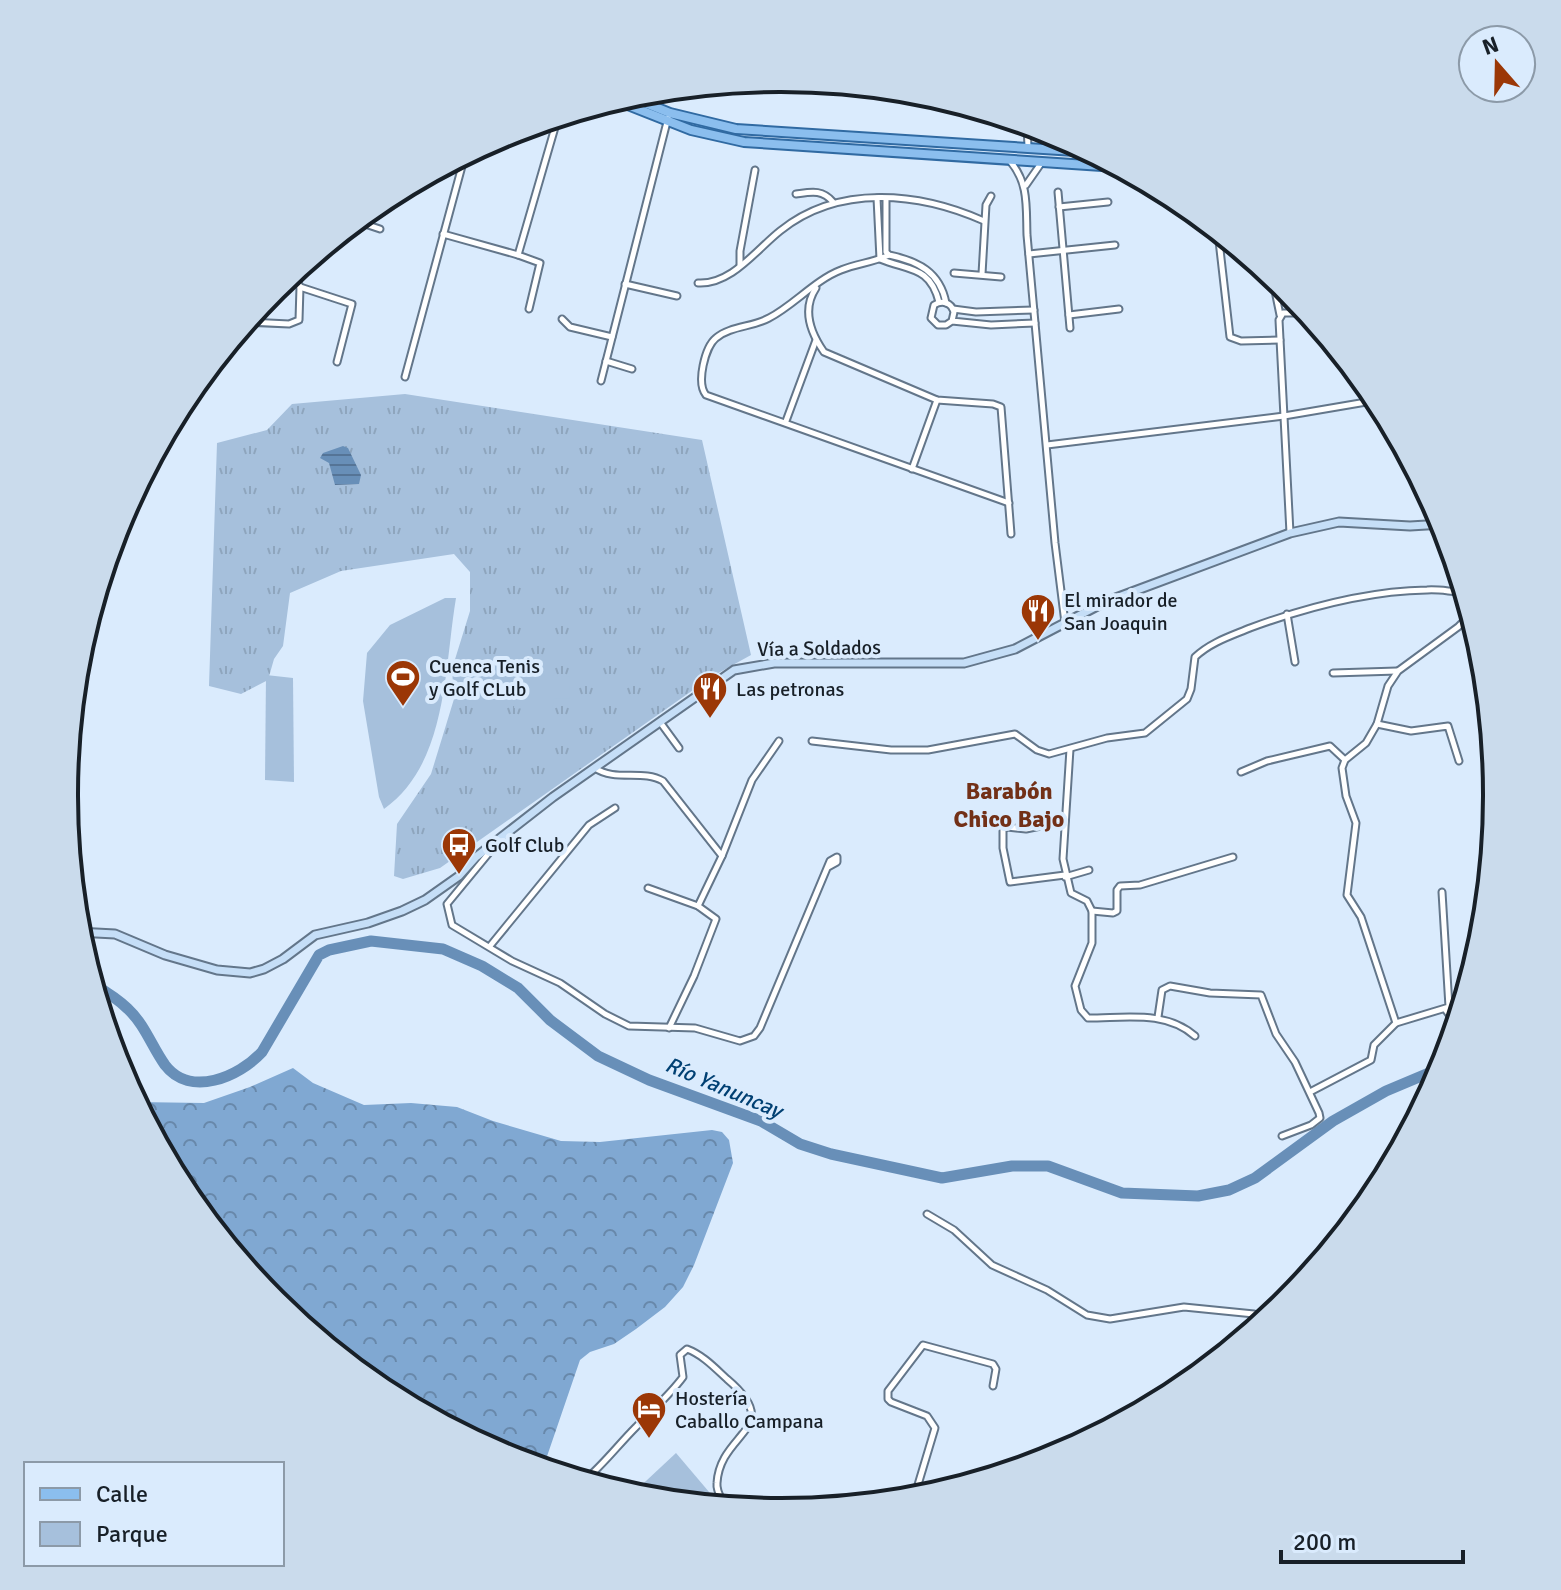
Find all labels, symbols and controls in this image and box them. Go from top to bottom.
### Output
north arrow [1457,24,1537,104]
text: N [1479,30,1502,61]
place label: El mirador de San Joaquin [1064,588,1178,636]
restaurant icon: El mirador de San Joaquin [1019,592,1057,642]
street label: Vía a Soldados [757,635,881,662]
place label: Cuenca Tenis y Golf CLub [429,654,540,702]
sports icon: Cuenca Tenis y Golf CLub [384,658,422,708]
restaurant icon: Las petronas [691,670,729,720]
place label: Las petronas [736,677,845,702]
district label: Barabón Chico Bajo [954,776,1064,834]
bus stop icon: Golf Club [440,826,478,876]
place label: Golf Club [485,833,564,858]
water label: Río Yanuncay [661,1051,789,1125]
place label: Hostería Caballo Campana [675,1386,824,1434]
hotel icon: Hostería Caballo Campana [630,1390,668,1440]
legend [24,1462,284,1566]
text: Calle [96,1479,148,1509]
scale bar [1281,1514,1463,1564]
text: Parque [96,1519,168,1549]
text: 200 m [1293,1527,1356,1557]

